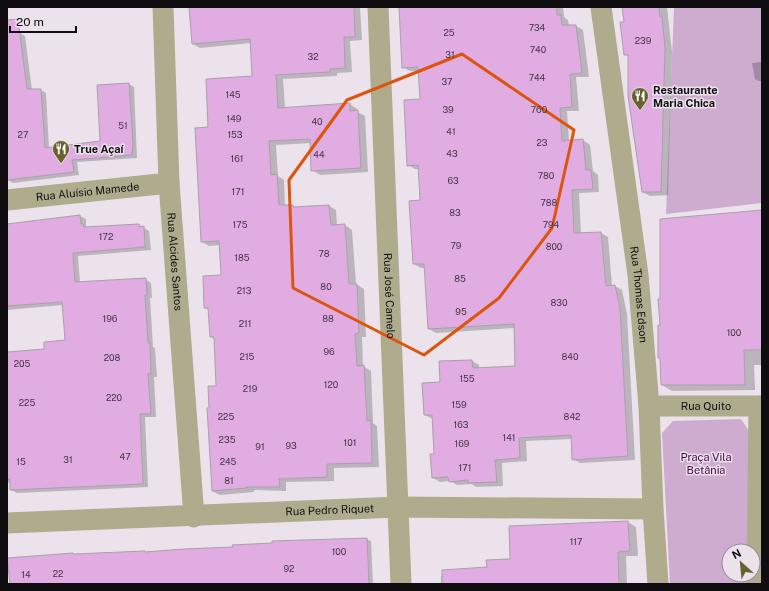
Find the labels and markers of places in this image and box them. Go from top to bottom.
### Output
place label: Restaurante Maria Chica [653,84,718,109]
restaurant icon: Restaurante Maria Chica [630,86,650,111]
restaurant icon: True Açaí [51,139,71,164]
place label: True Açaí [74,143,124,156]

